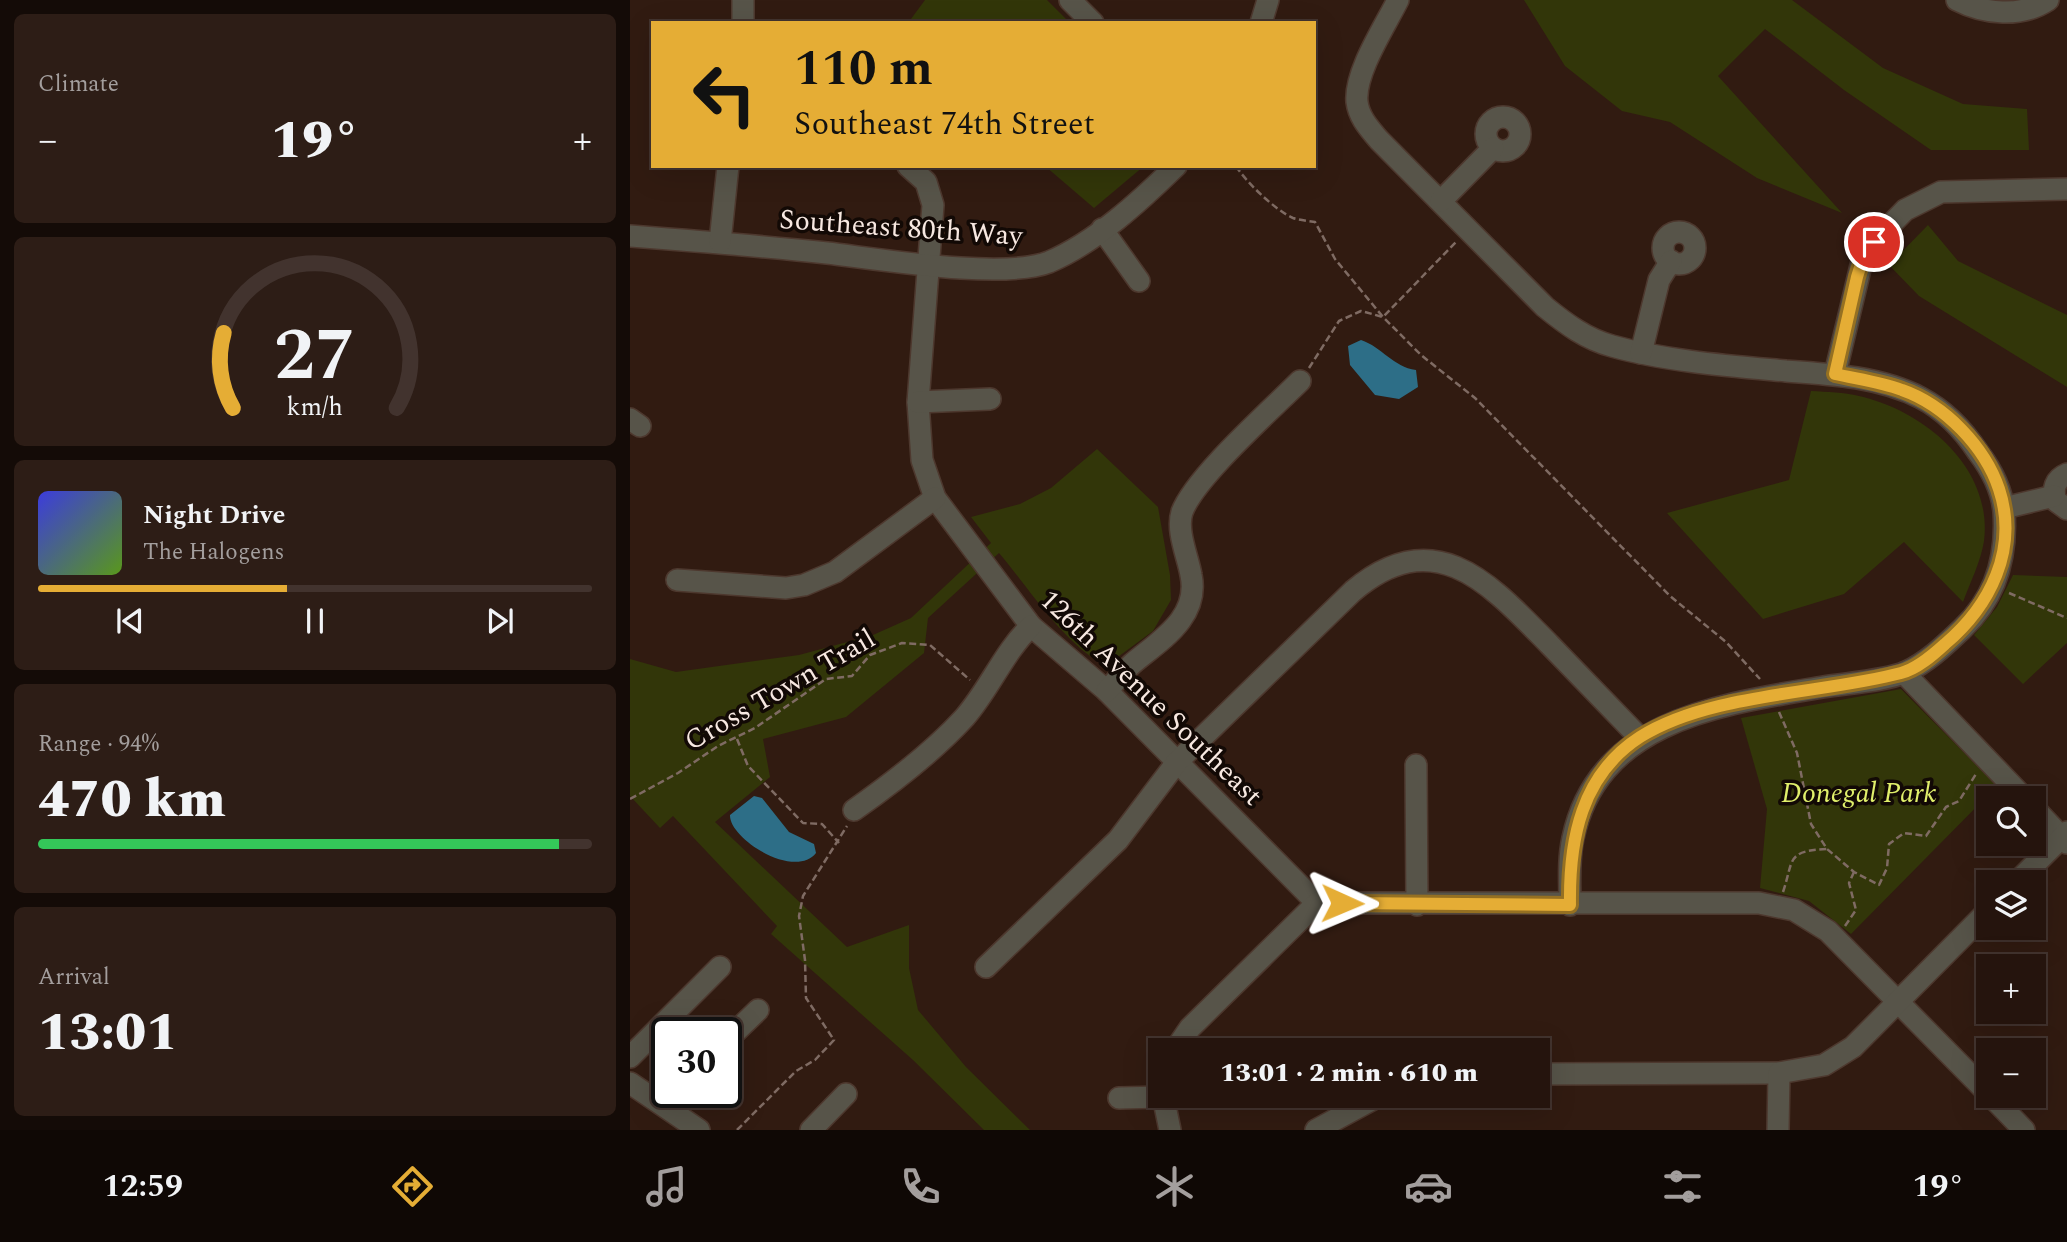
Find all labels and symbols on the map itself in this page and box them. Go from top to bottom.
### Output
street label: Southeast 80th Way [778,198,1026,258]
pin [1844,212,1904,272]
street label: 126th Avenue Southeast [1030,580,1273,816]
street label: Cross Town Trail [676,618,884,762]
park label: Donegal Park [1781,772,1937,815]
position arrow [1305,866,1379,940]
speed limit sign: 30 [651,1017,742,1108]

